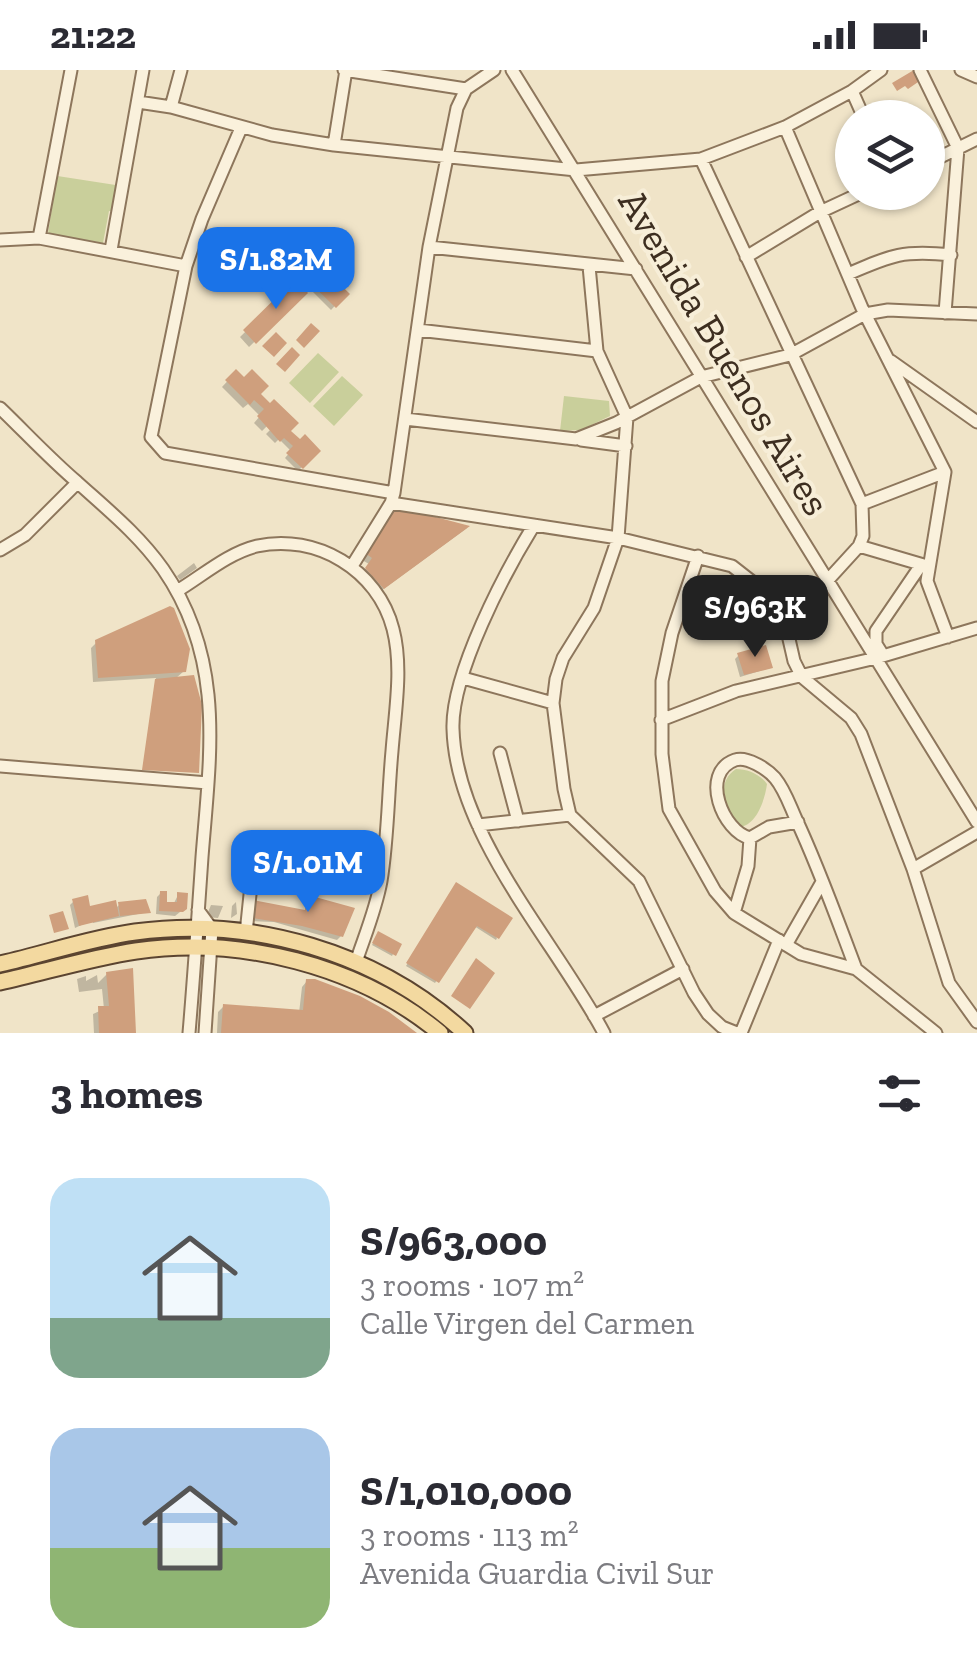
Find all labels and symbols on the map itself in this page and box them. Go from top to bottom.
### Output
street label: Avenida Buenos Aires [609,180,841,524]
pin: S/1.82M [184,227,368,312]
pin: S/963K [674,575,836,660]
pin: S/1.01M [216,830,400,915]

